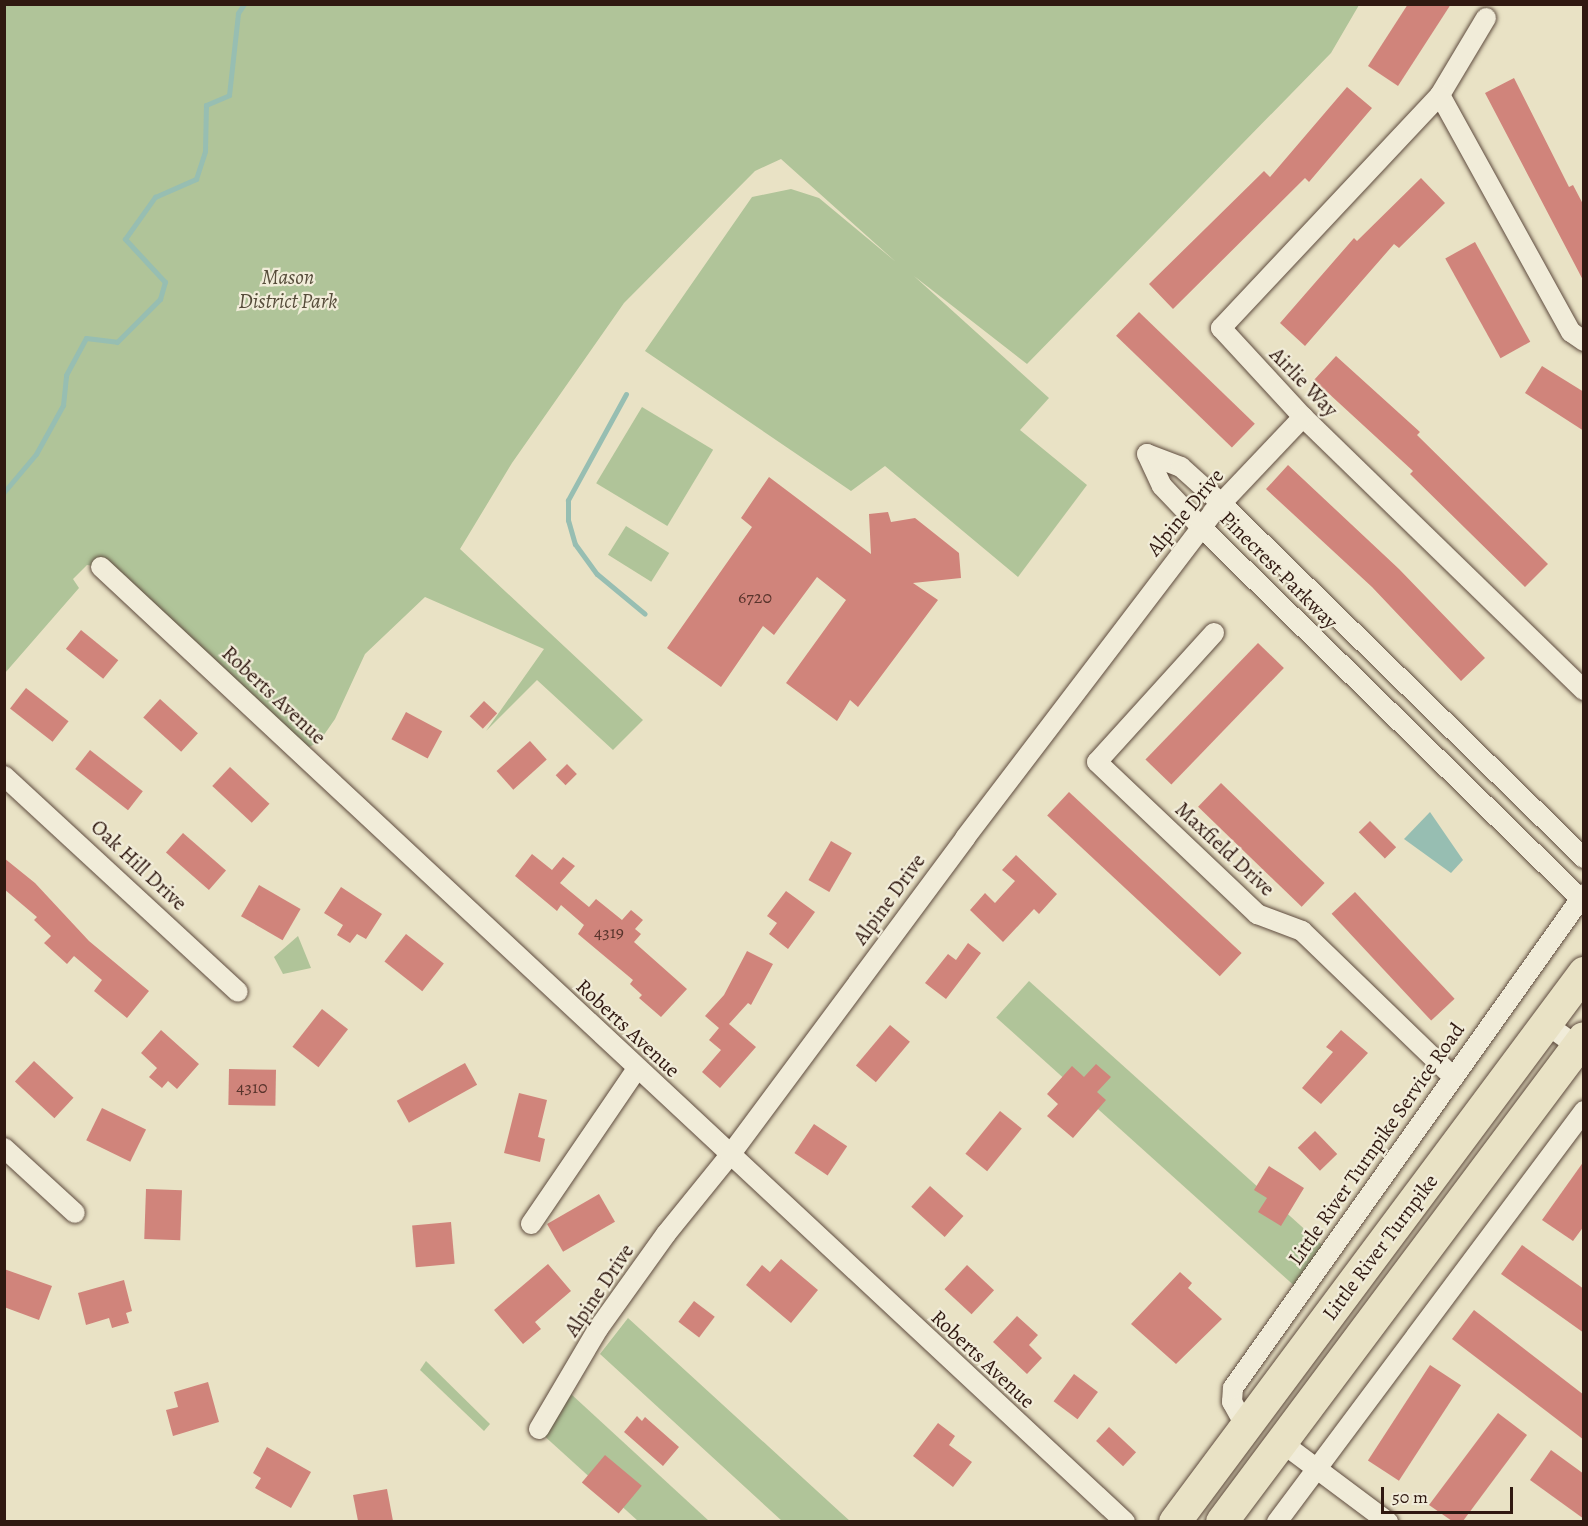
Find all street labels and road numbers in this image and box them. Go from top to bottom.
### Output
street label: Airlie Way [1265,342,1343,422]
street label: Alpine Drive [1141,463,1229,561]
street label: Pinecrest Parkway [1215,506,1343,634]
street label: Roberts Avenue [217,640,331,750]
street label: Maxfield Drive [1170,797,1280,901]
street label: Oak Hill Drive [86,814,192,916]
street label: Alpine Drive [848,849,930,949]
street label: Roberts Avenue [571,973,685,1083]
street label: Little River Turnpike Service Road [1282,1018,1470,1270]
street label: Little River Turnpike [1317,1169,1443,1325]
street label: Alpine Drive [559,1239,639,1341]
street label: Roberts Avenue [926,1304,1040,1414]

